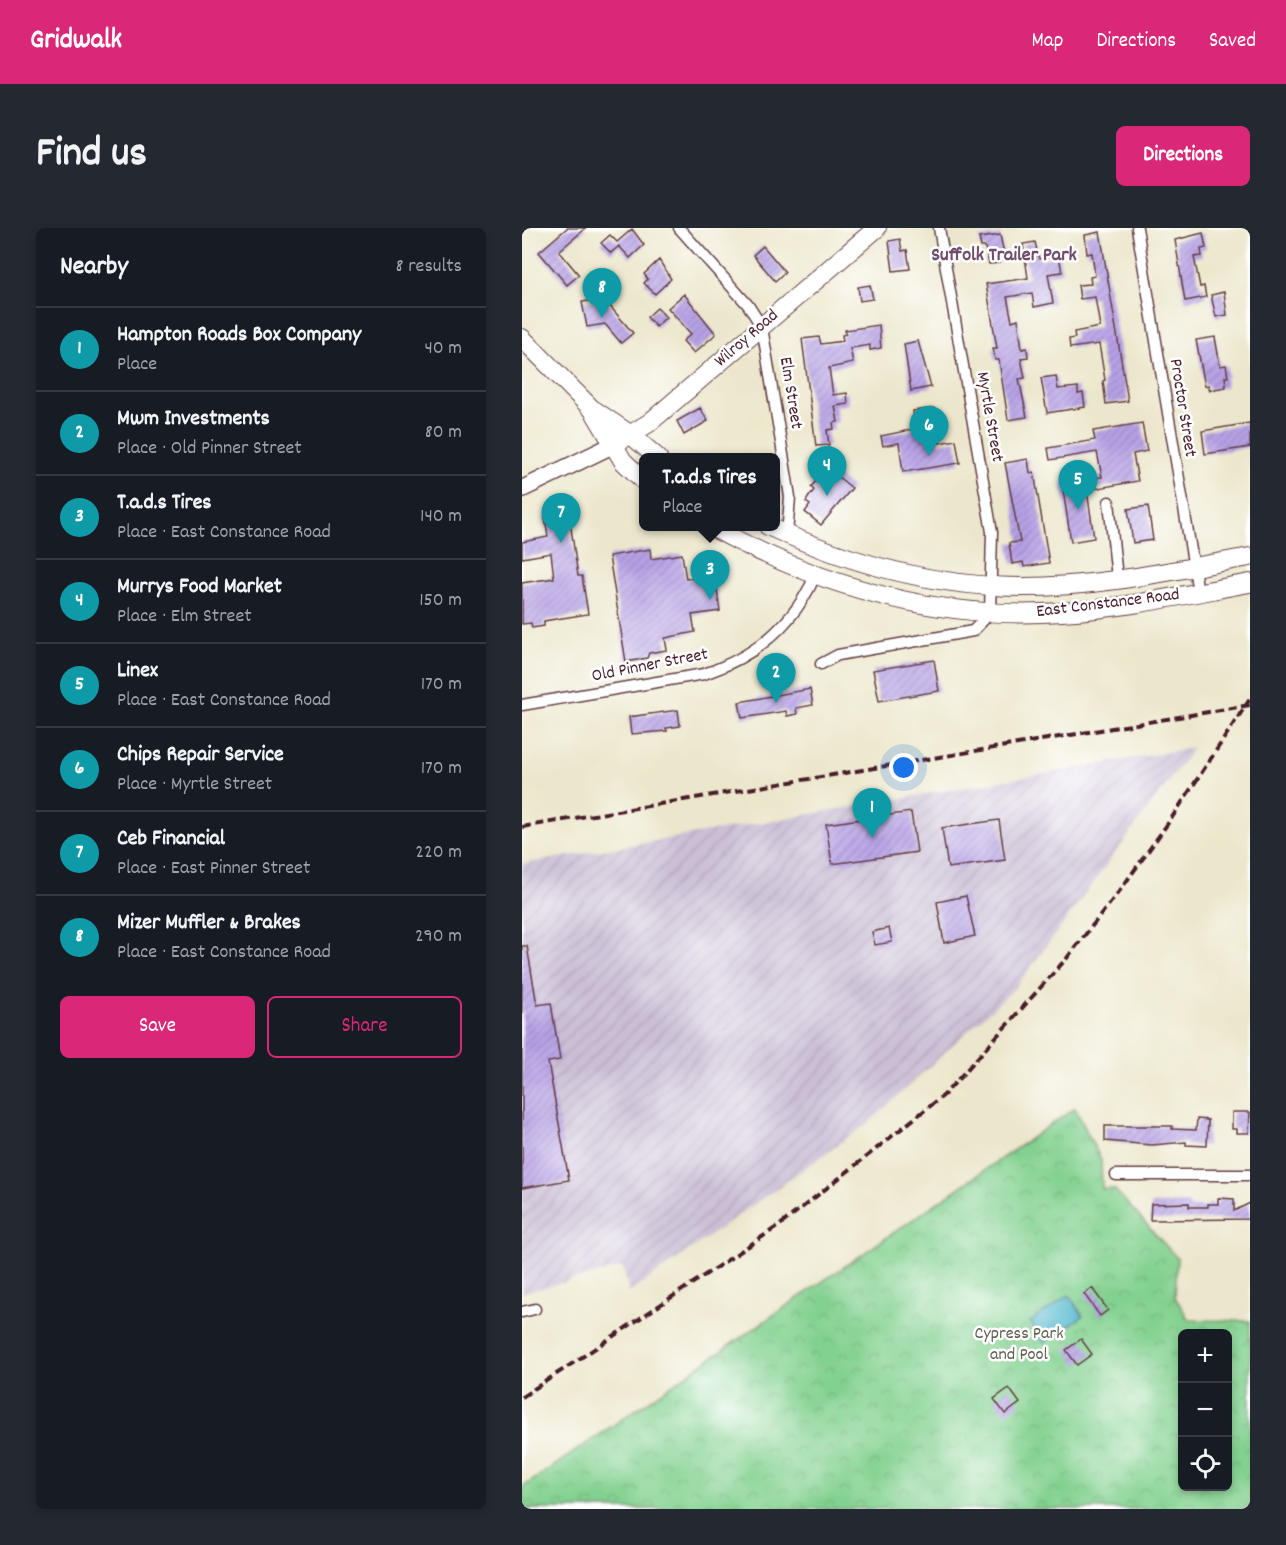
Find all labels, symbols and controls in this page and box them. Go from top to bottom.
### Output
text: Gridwalk [30,22,122,62]
text: Map [1032,27,1063,57]
text: Directions [1096,27,1176,57]
text: Saved [1209,27,1256,57]
text: Find us [36,126,147,186]
button: Directions [1116,126,1250,186]
district label: Suffolk Trailer Park [931,242,1077,270]
text: Nearby [60,249,128,286]
text: 8 results [396,253,462,281]
pin: 8 [582,268,622,318]
street label: Wilroy Road [709,304,785,374]
text: Hampton Roads Box Company [117,320,361,351]
text: 1 [77,335,82,363]
text: 40 m [424,335,462,363]
text: Place [117,351,157,379]
street label: Elm Street [772,355,808,431]
street label: Proctor Street [1162,357,1202,459]
street label: Myrtle Street [969,370,1009,464]
text: Mwm Investments [117,404,270,435]
pin: 6 [910,406,948,456]
text: 2 [75,419,84,447]
text: 80 m [425,419,462,447]
text: Place · Old Pinner Street [117,435,302,463]
pin: 4 [808,446,846,496]
popup [639,453,780,531]
pin: 5 [1058,460,1098,510]
text: T.a.d.s Tires [662,463,757,494]
text: T.a.d.s Tires [117,488,212,519]
pin: 7 [542,494,580,543]
text: Place [662,494,702,522]
text: 3 [75,503,84,531]
text: 140 m [420,503,462,531]
text: Place · East Constance Road [117,519,331,547]
pin: 3 [690,550,729,600]
text: Murrys Food Market [117,572,282,603]
street label: East Constance Road [1035,583,1181,625]
text: 4 [75,587,84,615]
text: 150 m [419,587,462,615]
text: Place · Elm Street [117,603,252,631]
street label: Old Pinner Street [590,642,711,690]
pin: 2 [756,654,796,703]
text: Linex [117,656,158,687]
text: 5 [75,671,84,699]
text: 170 m [421,671,462,699]
text: Place · East Constance Road [117,687,331,715]
text: Chips Repair Service [117,740,284,771]
your location [889,753,918,782]
text: 6 [75,755,84,783]
text: 170 m [421,755,462,783]
text: Place · Myrtle Street [117,771,272,799]
pin: 1 [852,788,892,838]
text: Ceb Financial [117,824,225,855]
text: 7 [76,839,83,867]
text: 220 m [415,839,462,867]
text: Place · East Pinner Street [117,855,310,883]
text: Mizer Muffler & Brakes [117,908,301,939]
text: 8 [75,923,84,951]
text: 290 m [415,923,462,951]
text: Place · East Constance Road [117,939,331,967]
button: Save [60,996,255,1058]
button: Share [267,996,462,1058]
park label: Cypress Park and Pool [974,1322,1064,1368]
map controls [1178,1329,1232,1491]
button: + [1178,1329,1232,1383]
button: − [1178,1383,1232,1437]
button: locate [1178,1437,1232,1491]

